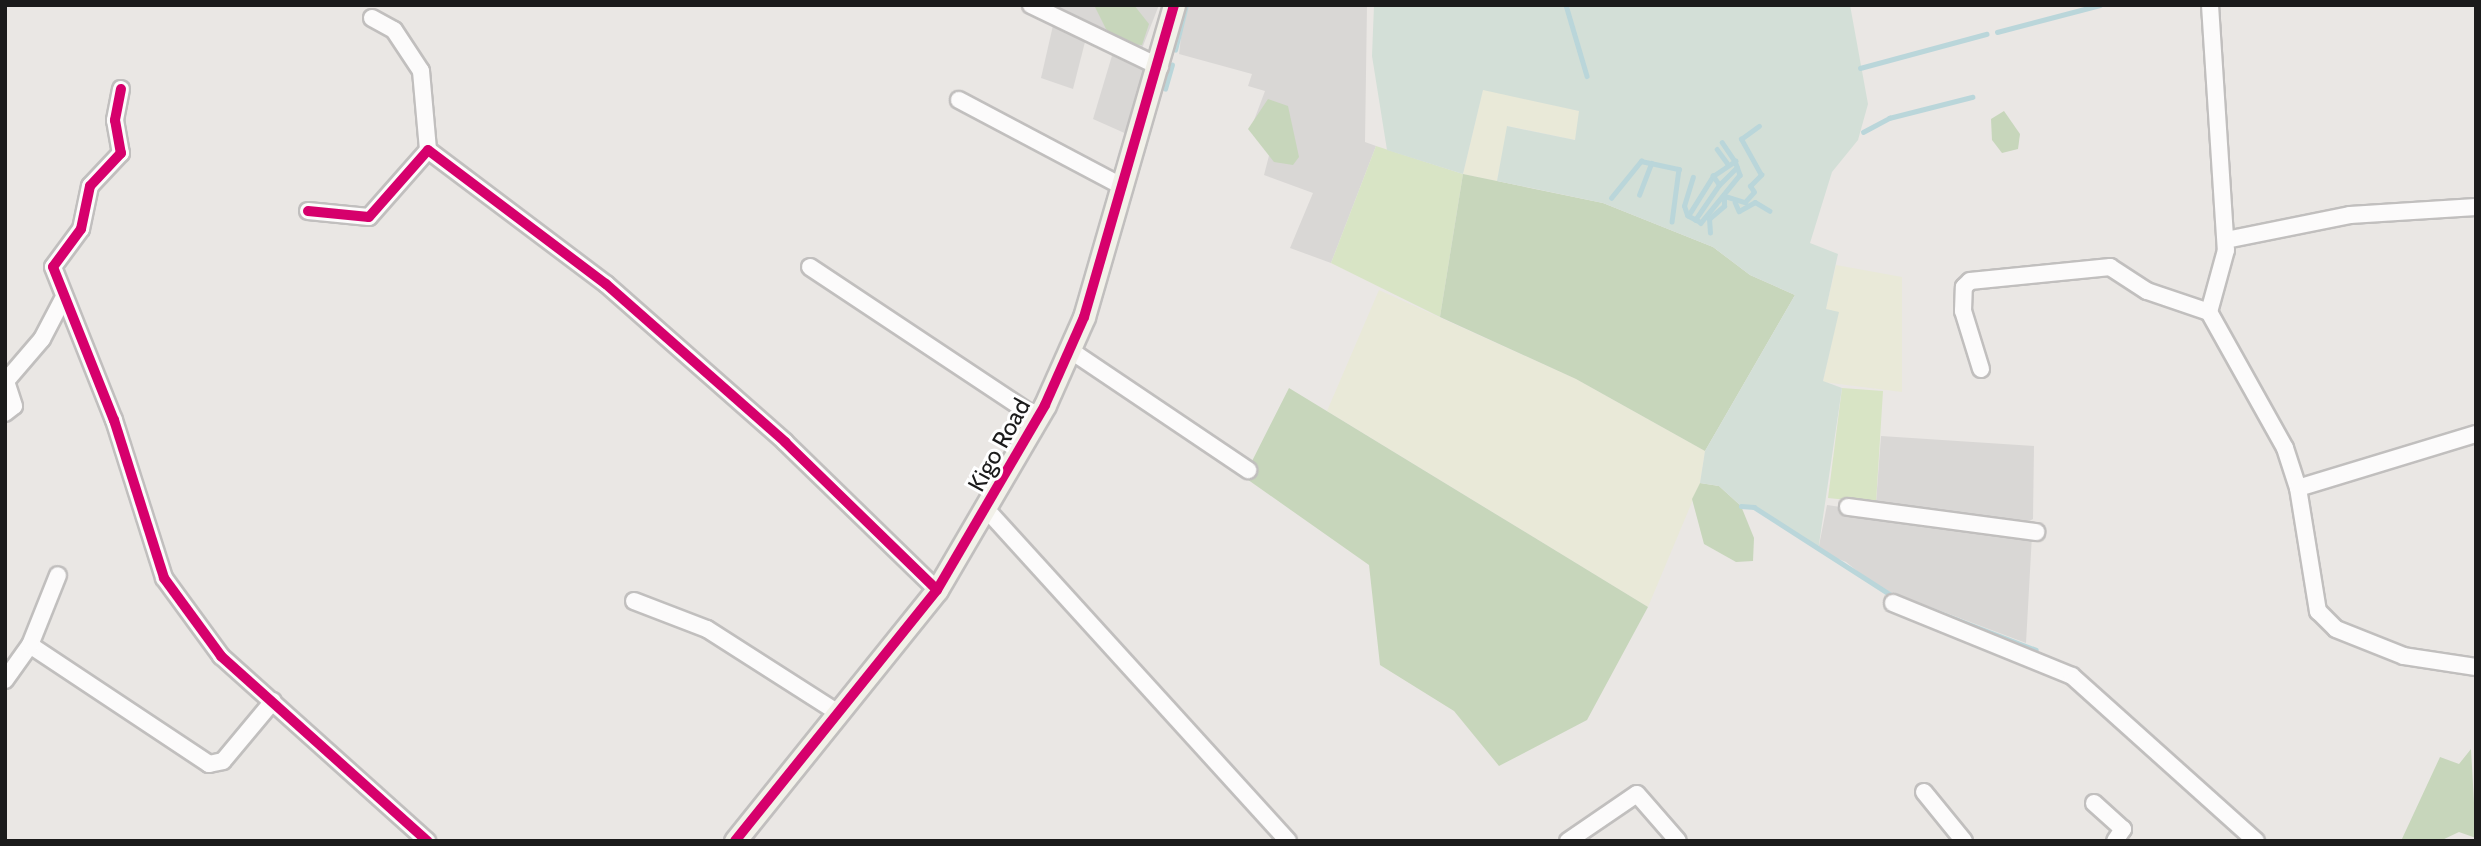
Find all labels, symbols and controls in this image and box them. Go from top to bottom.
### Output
street label: Kigo Road [962,393,1036,497]

